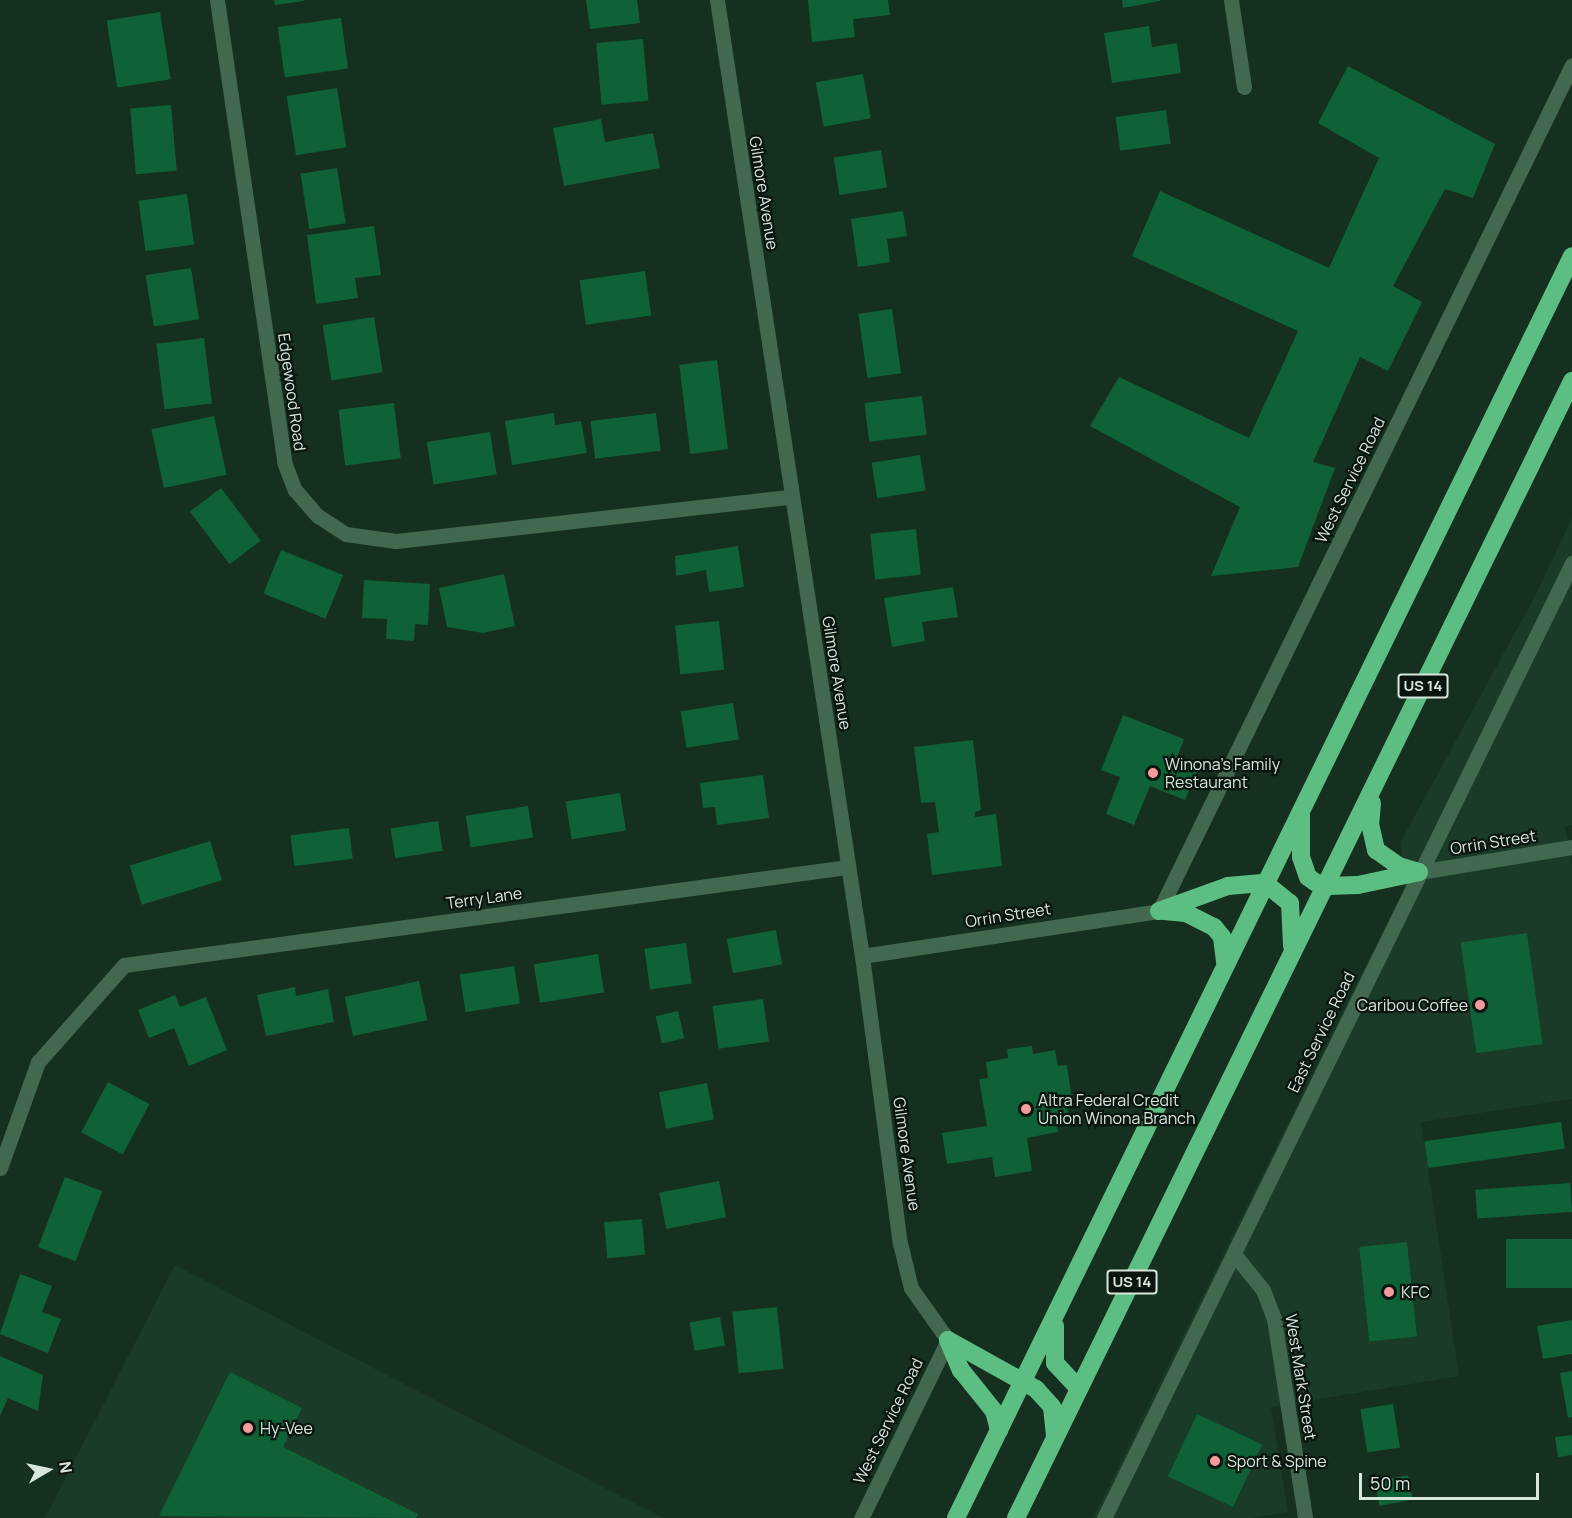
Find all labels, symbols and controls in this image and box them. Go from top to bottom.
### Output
street label: Gilmore Avenue [746,135,782,251]
street label: Edgewood Road [274,332,310,452]
street label: West Service Road [1311,414,1389,546]
street label: Gilmore Avenue [819,615,855,731]
road number: US 14 [1398,674,1448,698]
place label: Winona's Family Restaurant [1165,754,1280,792]
marker: Winona's Family Restaurant [1146,766,1160,780]
street label: Orrin Street [1449,826,1537,858]
street label: Terry Lane [445,883,523,913]
street label: Orrin Street [964,899,1052,931]
street label: East Service Road [1283,968,1359,1096]
place label: Caribou Coffee [1357,995,1468,1015]
marker: Caribou Coffee [1473,998,1487,1012]
place label: Altra Federal Credit Union Winona Branch [1038,1090,1195,1128]
street label: Gilmore Avenue [890,1096,924,1212]
marker: Altra Federal Credit Union Winona Branch [1019,1102,1033,1116]
road number: US 14 [1106,1270,1158,1294]
place label: KFC [1401,1282,1430,1302]
marker: KFC [1382,1285,1396,1299]
street label: West Mark Street [1282,1312,1320,1442]
street label: West Service Road [849,1355,927,1487]
place label: Hy-Vee [260,1418,313,1438]
marker: Hy-Vee [241,1421,255,1435]
north arrow [18,1440,78,1500]
place label: Sport & Spine [1227,1451,1327,1471]
marker: Sport & Spine [1208,1454,1222,1468]
text: N [54,1460,78,1475]
scale bar [1362,1461,1542,1499]
text: 50 m [1370,1471,1410,1495]

